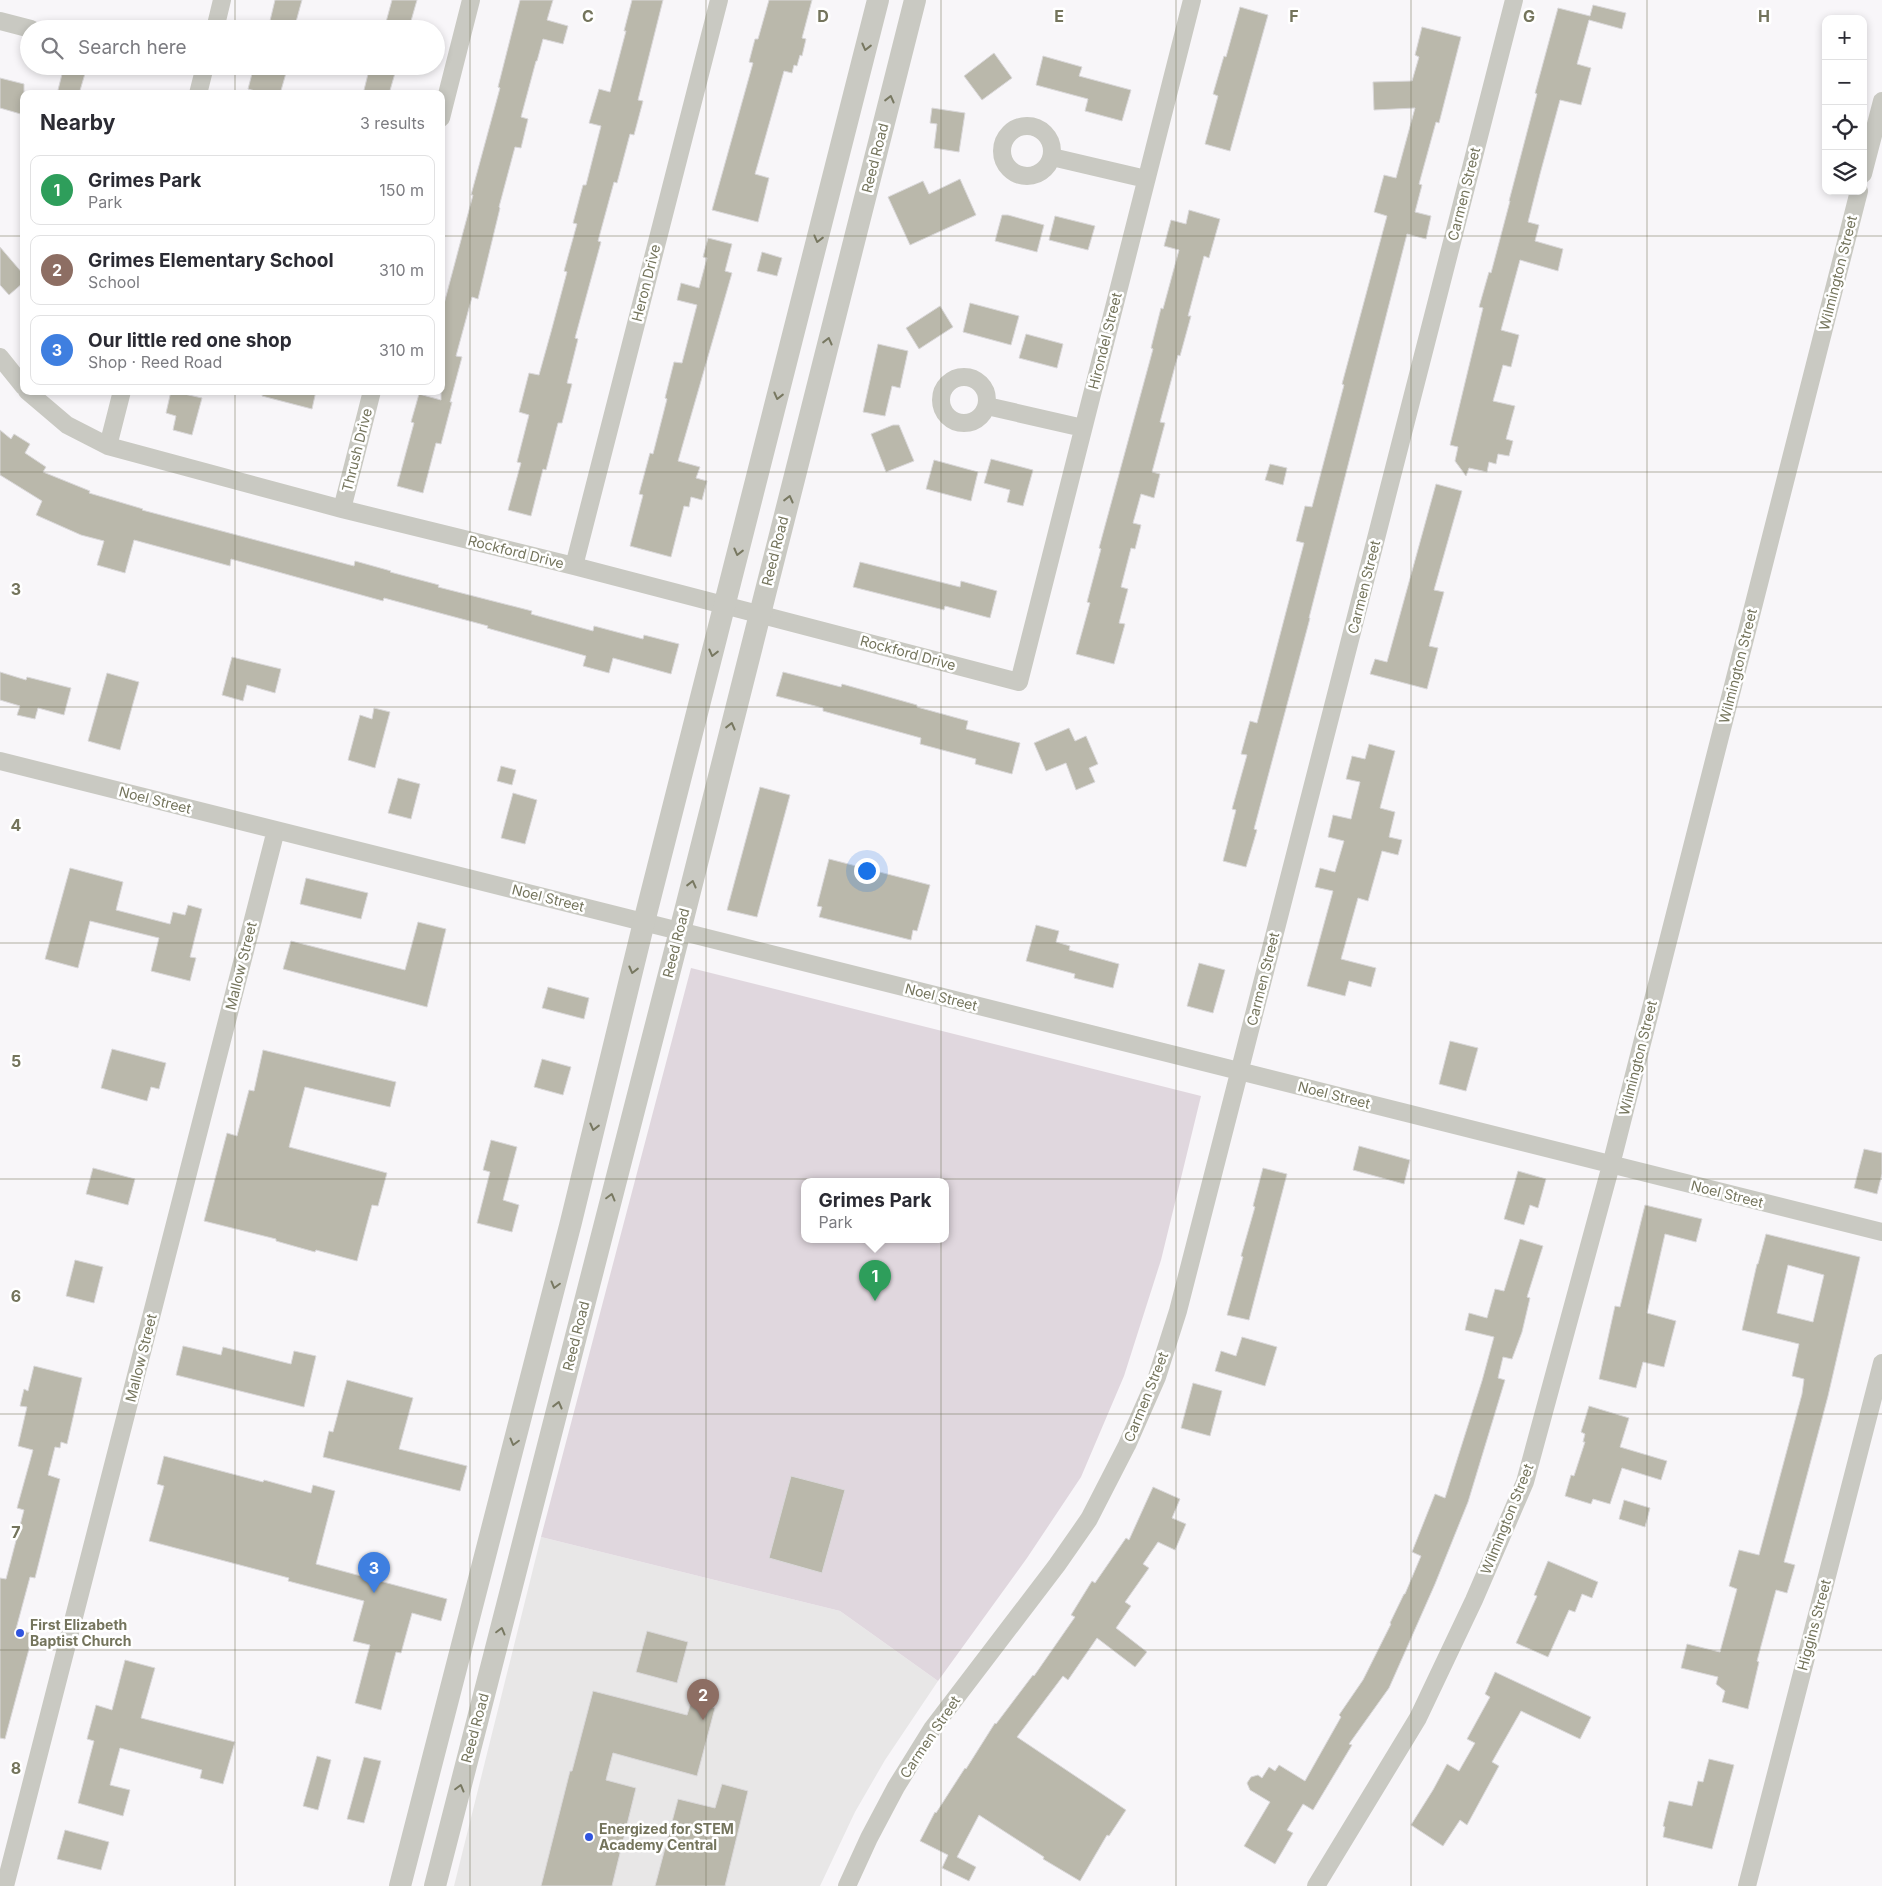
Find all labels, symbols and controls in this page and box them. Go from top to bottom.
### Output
text: C [582,6,594,26]
text: D [817,6,829,26]
text: E [1054,6,1064,26]
text: F [1289,6,1299,26]
text: G [1523,6,1535,26]
text: H [1758,6,1770,26]
map controls [1822,15,1867,195]
button: + [1822,15,1867,60]
search box [20,20,445,75]
icon: search [38,34,66,62]
text: Search here [78,36,187,59]
one-way arrow [861,43,872,52]
button: − [1822,60,1867,105]
one-way arrow [884,94,895,103]
button: locate [1822,105,1867,150]
text: Nearby [40,110,115,135]
text: 3 results [360,113,425,133]
street label: Reed Road [858,121,891,195]
street label: Carmen Street [1444,145,1483,242]
button: layers [1822,150,1867,195]
text: Grimes Park [88,169,201,192]
text: 1 [54,180,60,200]
text: 150 m [379,180,424,200]
text: Park [88,192,122,212]
street label: Wilmington Street [1815,213,1860,332]
one-way arrow [813,234,824,243]
street label: Heron Drive [628,243,663,323]
text: Grimes Elementary School [88,249,334,272]
text: 2 [52,260,62,280]
text: 310 m [379,260,424,280]
text: School [88,272,140,292]
street label: Hirondel Street [1084,290,1125,391]
text: Our little red one shop [88,329,292,352]
one-way arrow [823,338,833,346]
text: 3 [52,340,62,360]
text: 310 m [379,340,424,360]
text: Shop · Reed Road [88,352,222,372]
one-way arrow [773,392,784,401]
street label: Thrush Drive [338,406,375,493]
one-way arrow [783,495,793,503]
street label: Reed Road [758,514,791,588]
street label: Rockford Drive [466,531,566,572]
street label: Carmen Street [1344,538,1383,635]
one-way arrow [733,548,744,557]
text: 3 [11,579,21,599]
street label: Wilmington Street [1715,606,1760,725]
street label: Rockford Drive [858,632,958,673]
one-way arrow [708,648,718,656]
one-way arrow [725,722,736,731]
street label: Noel Street [117,782,193,817]
text: 4 [11,815,22,835]
your location [854,858,880,884]
street label: Noel Street [510,880,586,915]
one-way arrow [686,880,696,888]
street label: Reed Road [659,906,692,980]
street label: Mallow Street [221,920,260,1012]
street label: Carmen Street [1243,930,1282,1027]
one-way arrow [628,965,639,974]
street label: Noel Street [903,979,979,1014]
street label: Wilmington Street [1615,998,1660,1117]
text: 5 [11,1051,21,1071]
street label: Noel Street [1296,1077,1372,1112]
one-way arrow [590,1123,600,1131]
street label: Noel Street [1689,1176,1765,1211]
popup [801,1178,949,1243]
text: Grimes Park [818,1189,932,1212]
one-way arrow [605,1192,616,1201]
text: Park [818,1212,853,1232]
pin: 1 [859,1260,891,1301]
one-way arrow [550,1281,561,1290]
text: 6 [11,1286,21,1306]
street label: Reed Road [559,1299,592,1373]
street label: Mallow Street [121,1312,160,1404]
street label: Carmen Street [1120,1349,1172,1444]
one-way arrow [552,1401,563,1410]
one-way arrow [510,1438,520,1446]
street label: Wilmington Street [1477,1461,1537,1577]
text: 7 [11,1522,21,1542]
pin: 3 [358,1552,390,1593]
street label: Higgins Street [1793,1577,1834,1672]
place label: First Elizabeth Baptist Church [30,1616,132,1649]
marker: First Elizabeth Baptist Church [14,1627,26,1639]
one-way arrow [495,1627,505,1635]
pin: 2 [687,1679,719,1720]
street label: Reed Road [457,1691,492,1765]
street label: Carmen Street [896,1692,964,1781]
text: 8 [11,1758,21,1778]
one-way arrow [454,1784,464,1792]
place label: Energized for STEM Academy Central [599,1820,734,1853]
marker: Energized for STEM Academy Central [583,1831,595,1843]

